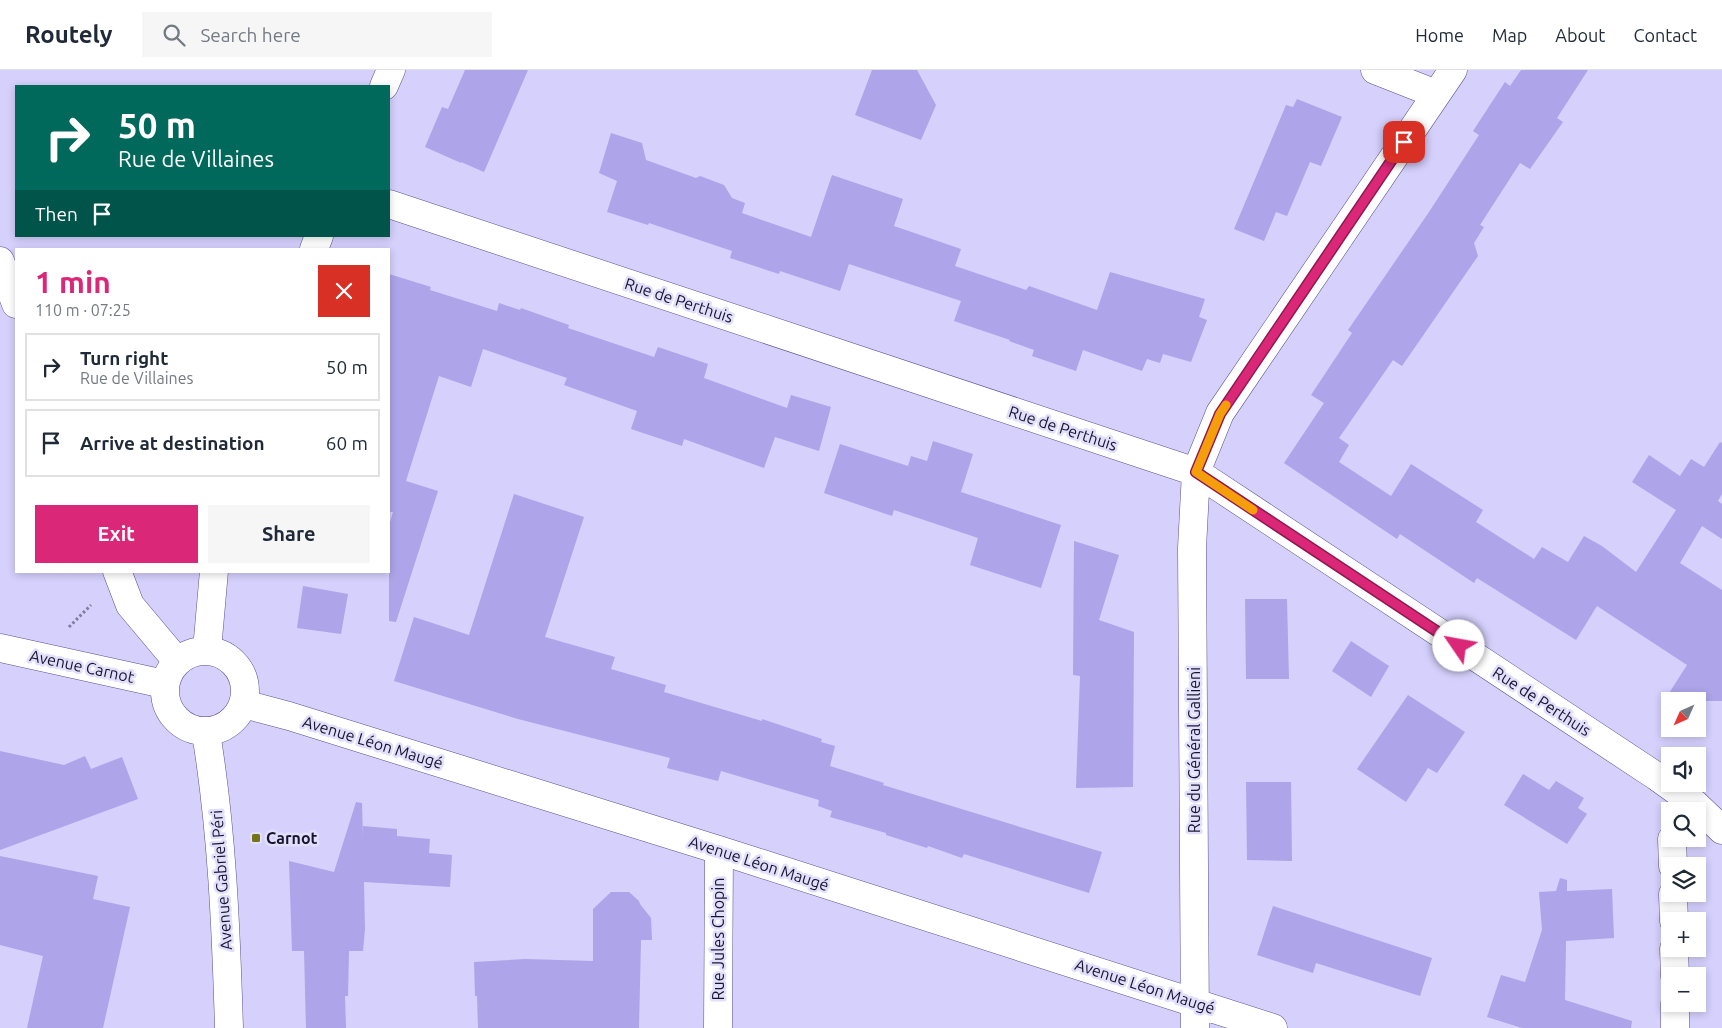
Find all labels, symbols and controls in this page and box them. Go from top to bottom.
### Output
search box [142,12,492,57]
text: Routely [25,21,112,48]
icon: search [160,21,188,49]
text: Search here [200,24,301,46]
text: Home [1415,25,1464,45]
text: Map [1492,25,1527,45]
text: About [1555,25,1605,45]
text: Contact [1633,25,1697,45]
icon: right [35,105,100,170]
text: 50 m [118,105,196,145]
pin [1383,121,1425,163]
icon: arrive [1390,128,1418,156]
text: Rue de Villaines [118,146,274,171]
icon: arrive [88,200,116,228]
text: Then [35,203,78,225]
text: 1 min [35,265,111,299]
button: close [318,265,370,317]
street label: Rue de Perthuis [622,274,736,326]
text: 110 m · 07:25 [35,301,131,319]
text: Turn right [80,347,168,369]
icon: right [37,353,65,381]
text: 50 m [326,356,368,378]
text: Rue de Villaines [80,369,193,387]
street label: Rue de Perthuis [1006,402,1120,454]
icon: arrive [37,429,65,457]
text: Arrive at destination [80,432,265,454]
text: 60 m [326,432,368,454]
button: Exit [35,505,198,563]
button: Share [208,505,370,563]
position arrow [1432,619,1484,671]
street label: Avenue Carnot [28,646,137,686]
street label: Rue de Perthuis [1490,663,1594,739]
street label: Rue du Général Gallieni [1185,667,1203,833]
north arrow [1661,692,1706,738]
map controls [1661,692,1706,1012]
street label: Avenue Léon Maugé [301,712,445,772]
button: sound [1661,747,1706,792]
button: search [1661,802,1706,847]
street label: Avenue Gabriel Péri [207,809,235,951]
place label: Carnot [266,829,318,847]
marker: Carnot [250,832,262,844]
street label: Avenue Léon Maugé [687,832,831,894]
button: layers [1661,857,1706,902]
street label: Rue Jules Chopin [709,878,727,1000]
button: + [1661,912,1706,957]
street label: Avenue Léon Maugé [1073,955,1217,1017]
button: − [1661,967,1706,1012]

